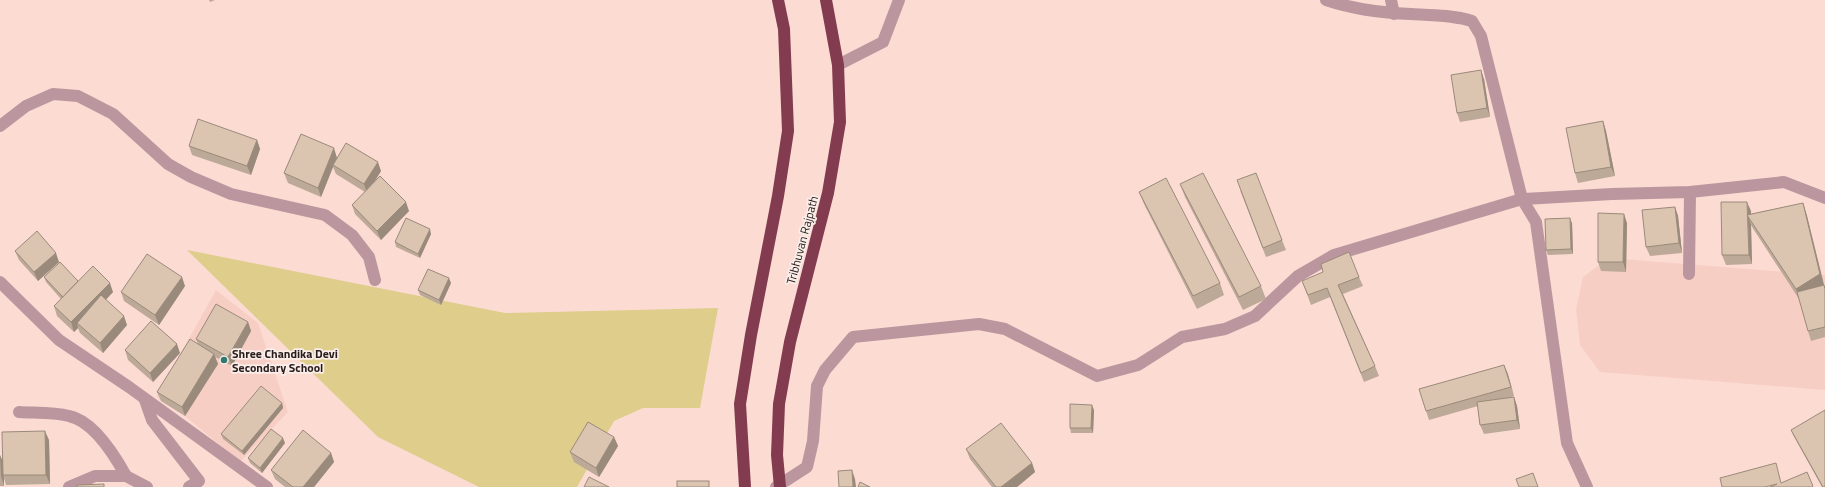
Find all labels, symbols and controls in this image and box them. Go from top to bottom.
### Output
street label: Tribhuvan Rajpath [781,194,823,286]
place label: Shree Chandika Devi Secondary School [232,344,338,377]
marker: Shree Chandika Devi Secondary School [219,355,229,365]

